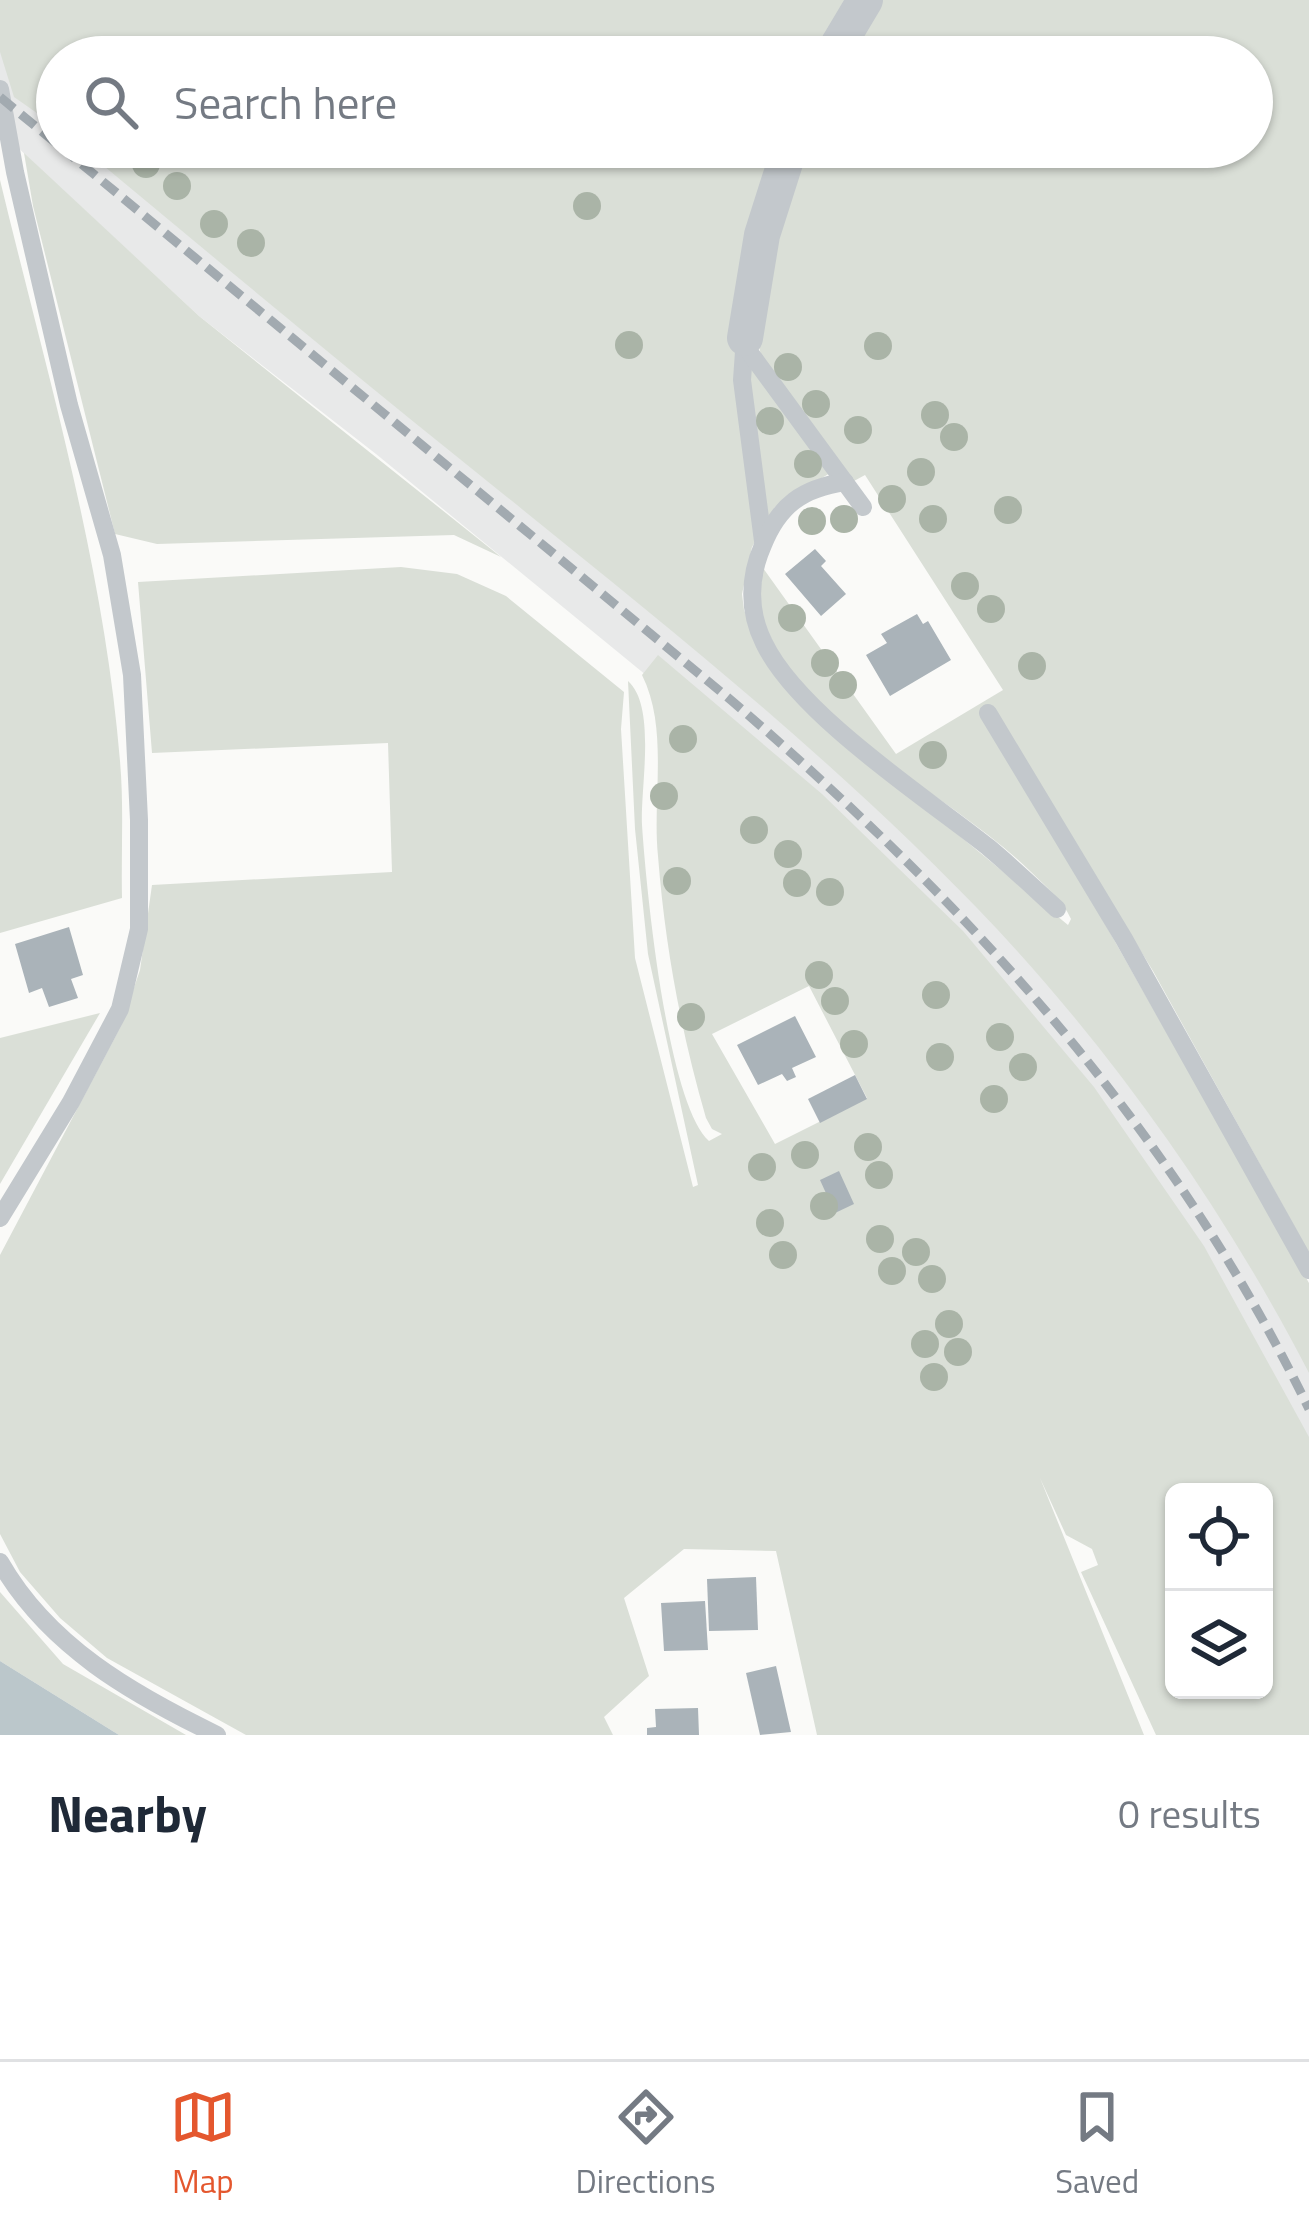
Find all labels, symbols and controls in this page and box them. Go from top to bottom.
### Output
search box [36,36,1273,168]
text: Search here [174,68,397,136]
icon: search [78,69,144,135]
map controls [1165,1483,1273,1699]
button: locate [1165,1483,1273,1591]
button: layers [1165,1591,1273,1699]
text: Nearby [48,1774,207,1852]
text: 0 results [1118,1784,1261,1843]
tab: Map [170,2084,236,2206]
tab: Directions [576,2084,715,2206]
tab: Saved [1055,2084,1139,2206]

